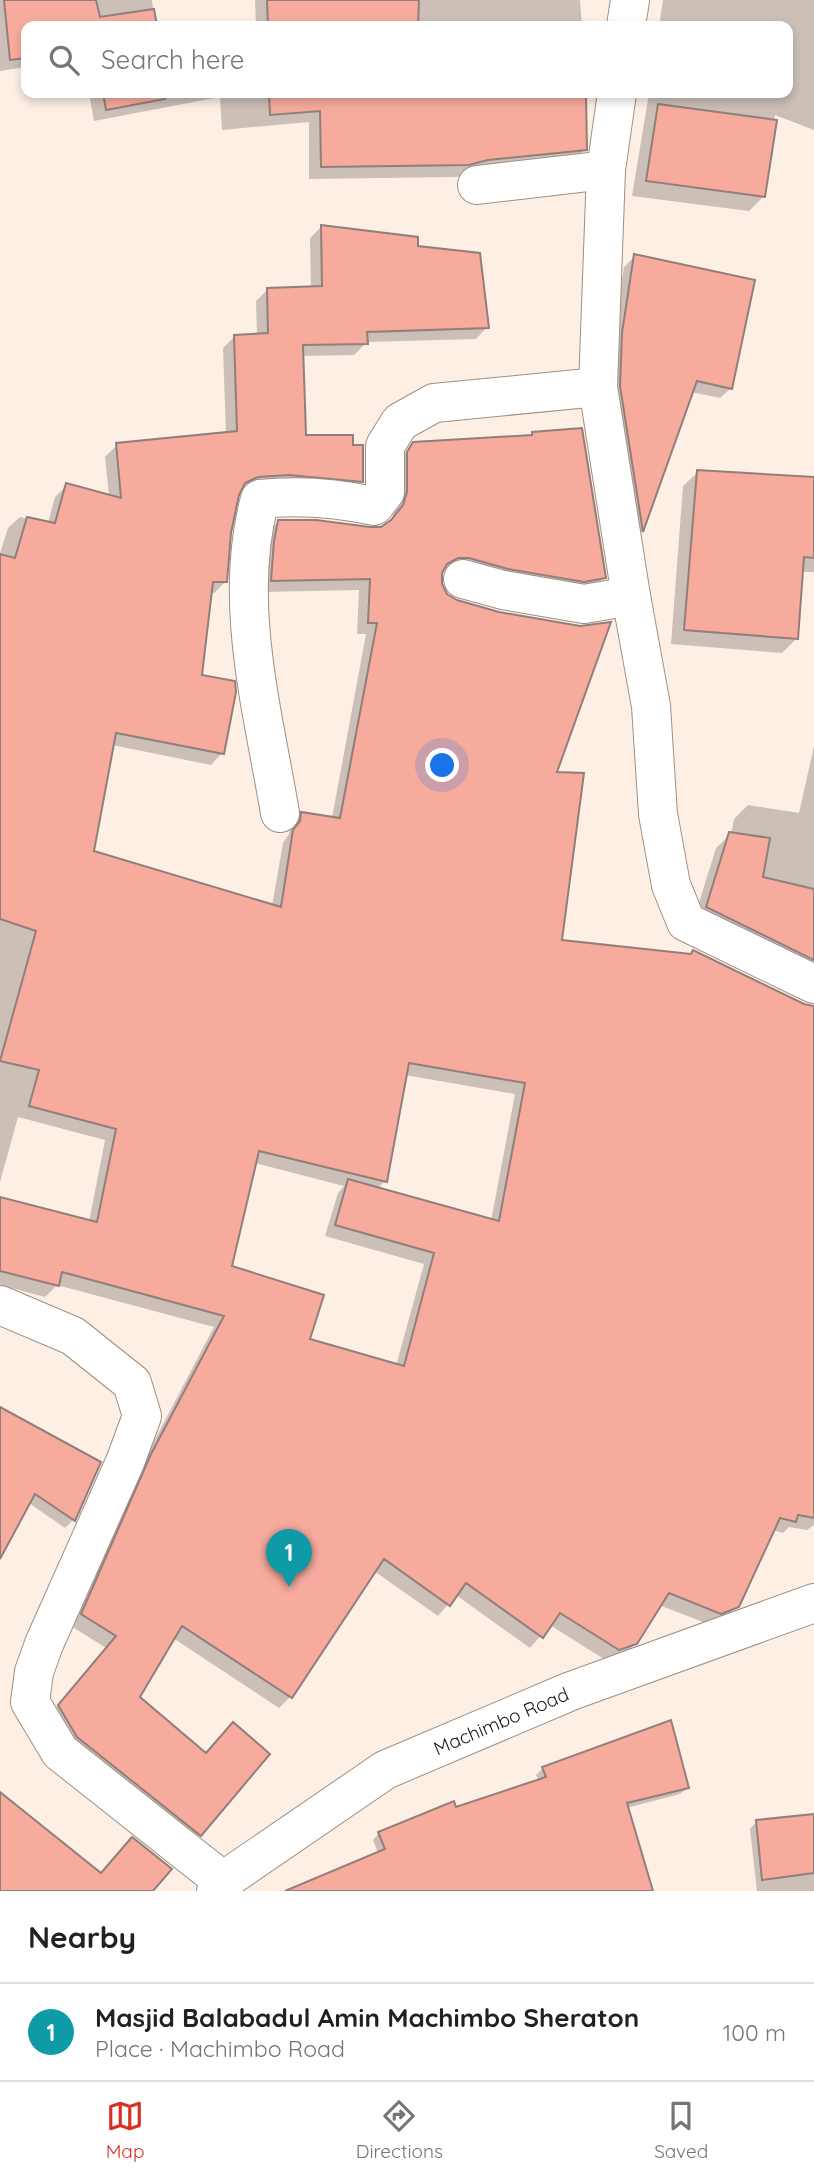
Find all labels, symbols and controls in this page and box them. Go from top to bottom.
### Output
search box [21,21,793,98]
icon: search [45,41,83,79]
text: Search here [101,43,245,76]
your location [425,748,459,782]
pin: 1 [266,1529,312,1587]
street label: Machimbo Road [430,1682,572,1760]
text: Nearby [28,1918,136,1956]
text: Masjid Balabadul Amin Machimbo Sheraton [95,2001,639,2034]
text: 1 [47,2018,55,2047]
text: 100 m [723,2018,786,2047]
text: Place · Machimbo Road [95,2034,345,2063]
tab: Map [106,2097,144,2163]
tab: Directions [356,2097,443,2163]
tab: Saved [654,2097,708,2163]

